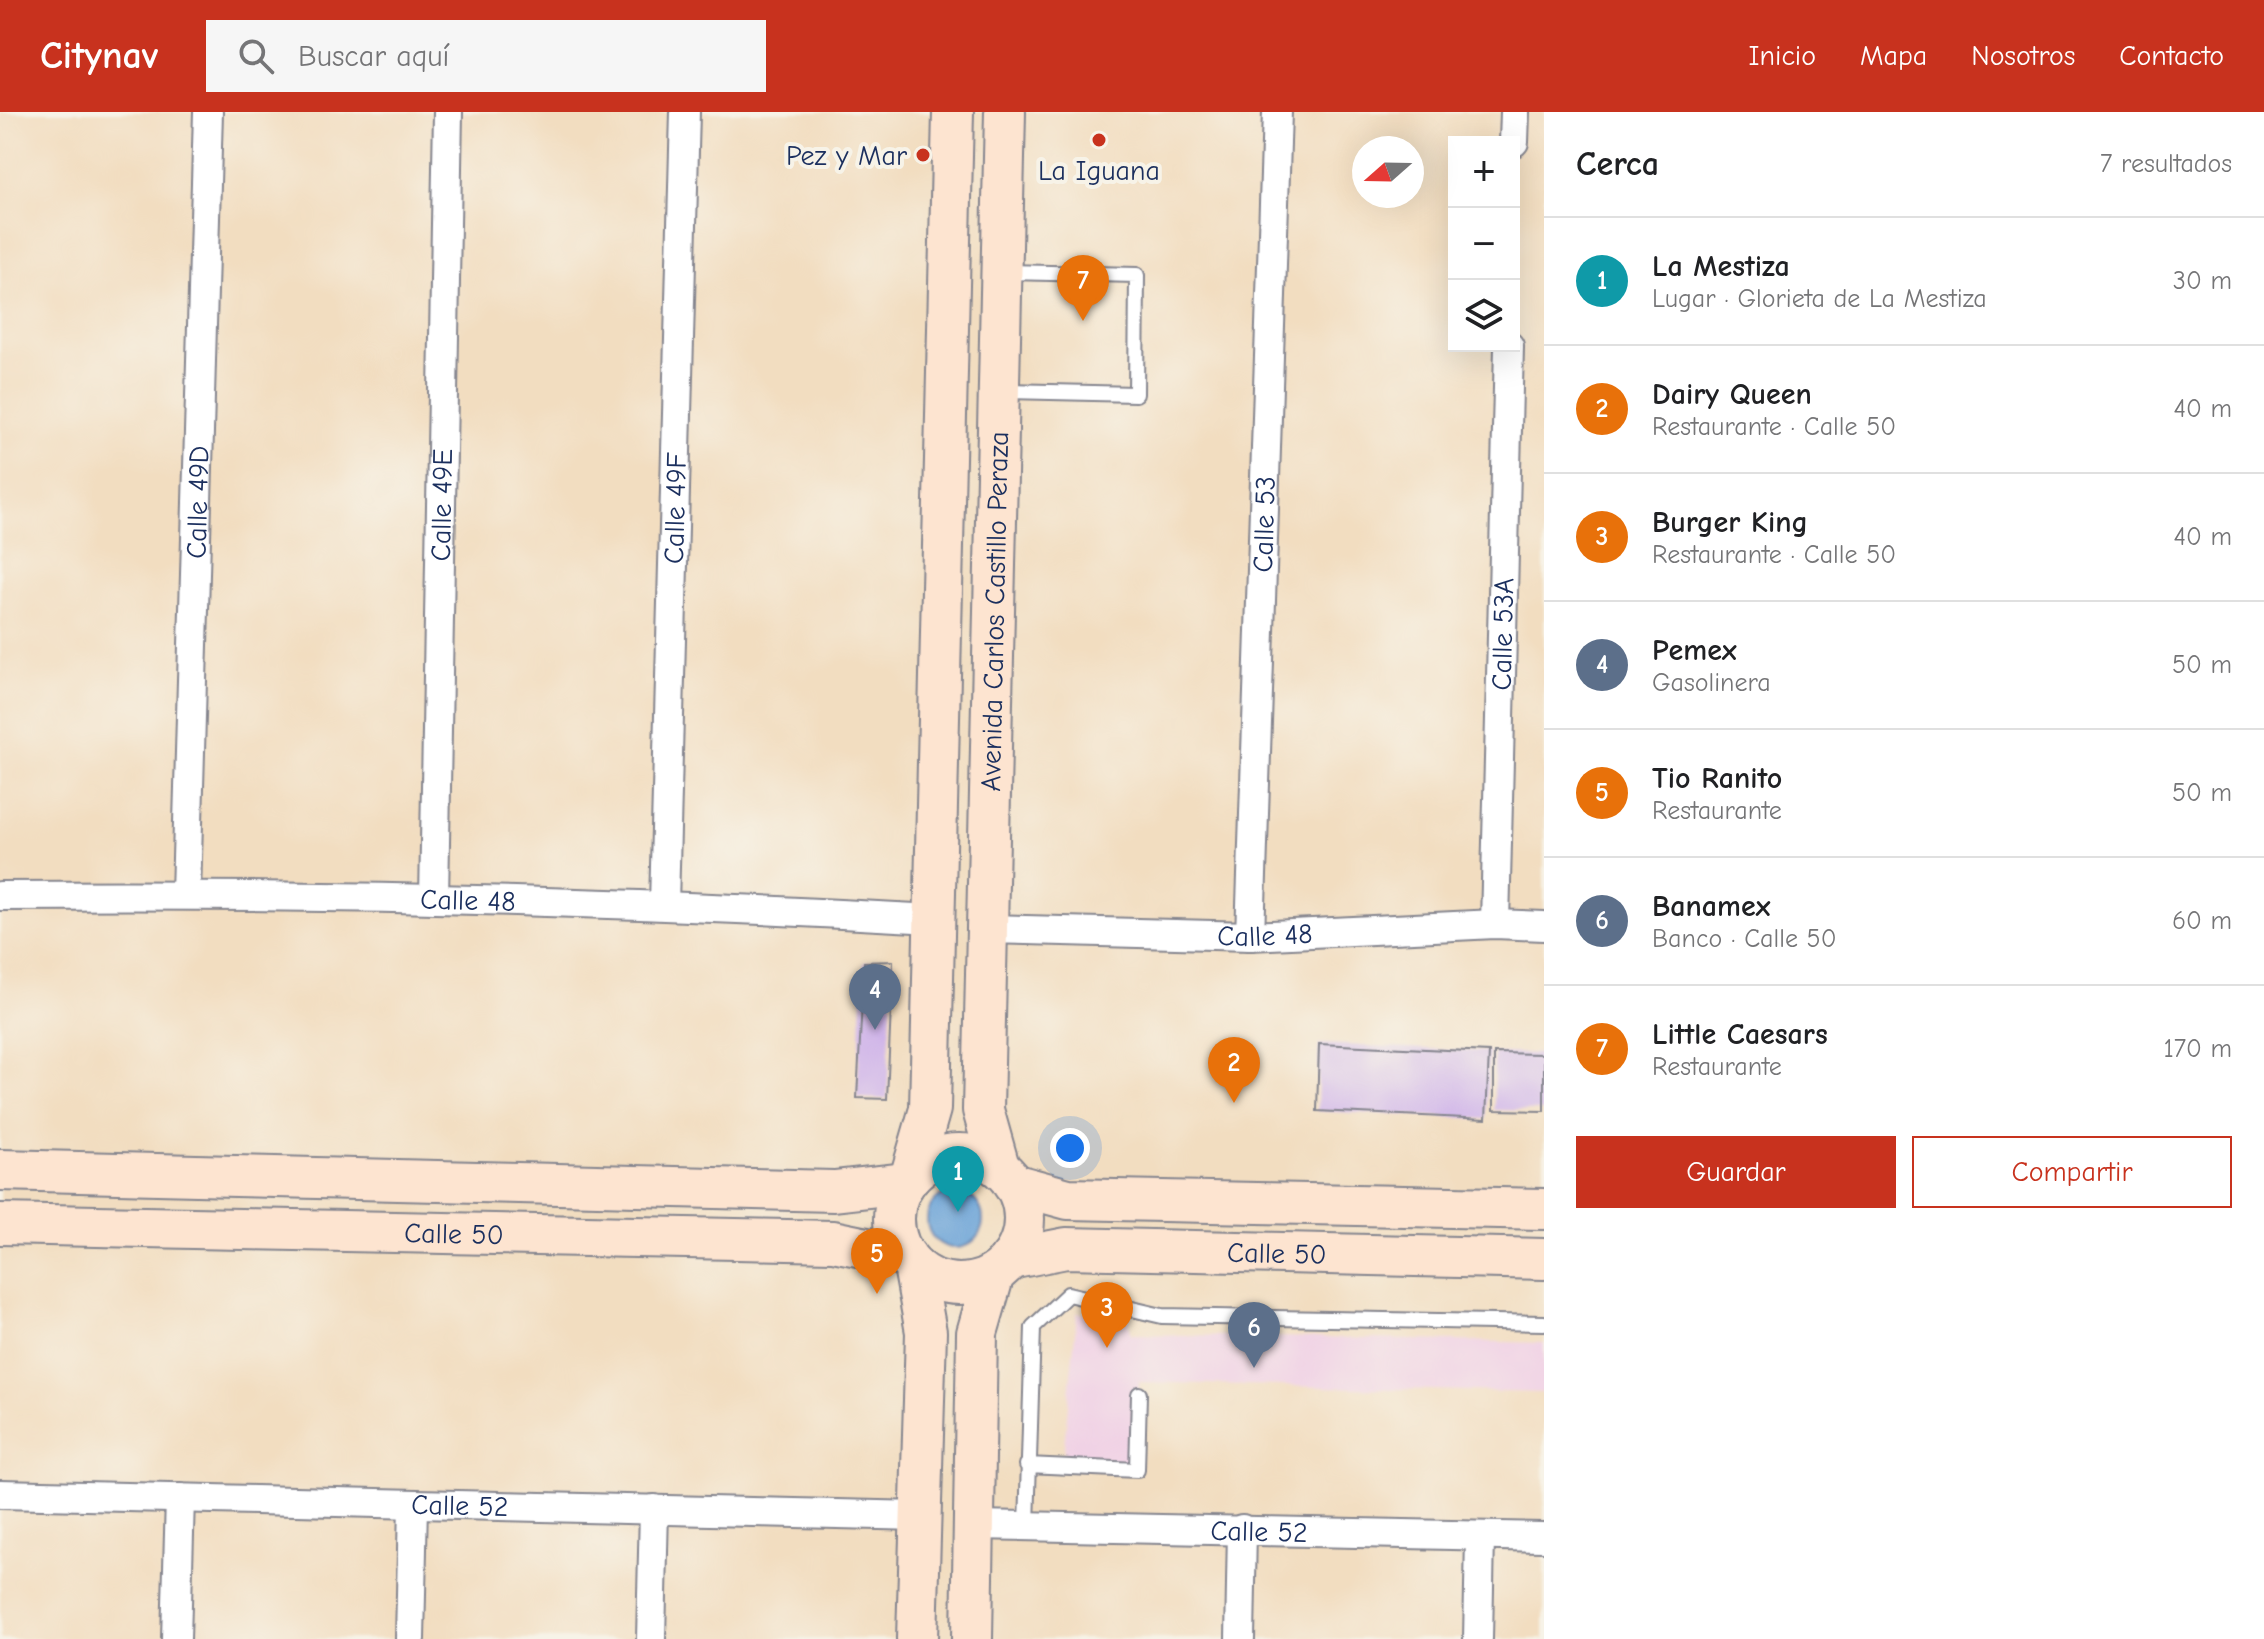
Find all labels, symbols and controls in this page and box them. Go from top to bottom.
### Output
search box [206,20,766,92]
text: Citynav [40,34,158,78]
icon: search [234,34,278,78]
text: Buscar aquí [298,39,449,74]
text: Inicio [1749,40,1816,72]
text: Mapa [1860,40,1927,72]
text: Nosotros [1971,40,2075,72]
text: Contacto [2119,40,2224,72]
marker: La Iguana [1090,131,1108,149]
north arrow [1352,136,1424,208]
map controls [1448,136,1520,352]
button: + [1448,136,1520,208]
place label: Pez y Mar [786,140,907,172]
text: Cerca [1576,144,1659,184]
marker: Pez y Mar [914,146,932,164]
text: 7 resultados [2100,149,2232,179]
place label: La Iguana [1038,155,1160,187]
button: − [1448,208,1520,280]
text: La Mestiza [1652,249,1790,284]
pin: 7 [1057,255,1109,321]
text: 1 [1597,266,1607,296]
text: 30 m [2173,266,2232,296]
button: layers [1448,280,1520,352]
text: Lugar · Glorieta de La Mestiza [1652,284,1987,314]
text: Dairy Queen [1652,377,1812,412]
text: 2 [1596,394,1608,424]
text: 40 m [2173,394,2232,424]
text: Restaurante · Calle 50 [1652,412,1896,442]
street label: Avenida Carlos Castillo Peraza [975,431,1015,792]
street label: Calle 49D [180,445,216,559]
street label: Calle 49E [425,448,459,562]
street label: Calle 49F [658,452,693,565]
street label: Calle 53 [1247,475,1282,573]
text: Burger King [1652,505,1808,540]
text: 3 [1596,522,1608,552]
text: 40 m [2173,522,2232,552]
text: Restaurante · Calle 50 [1652,540,1896,570]
street label: Calle 53A [1486,577,1520,691]
text: Pemex [1652,633,1737,668]
text: 4 [1596,650,1608,680]
text: 50 m [2172,650,2232,680]
text: Gasolinera [1652,668,1771,698]
text: Tio Ranito [1652,761,1782,796]
text: 5 [1595,778,1609,808]
text: 50 m [2172,778,2232,808]
text: Restaurante [1652,796,1782,826]
street label: Calle 48 [420,884,516,918]
text: Banamex [1652,889,1770,924]
text: 6 [1595,906,1609,936]
text: 60 m [2172,906,2232,936]
street label: Calle 48 [1217,918,1313,953]
text: Banco · Calle 50 [1652,924,1837,954]
pin: 4 [849,964,901,1030]
text: Little Caesars [1652,1017,1828,1052]
text: 7 [1596,1034,1608,1064]
text: 170 m [2163,1034,2232,1064]
pin: 2 [1208,1037,1260,1103]
text: Restaurante [1652,1052,1782,1082]
your location [1050,1128,1090,1168]
button: Guardar [1576,1136,1896,1208]
button: Compartir [1912,1136,2232,1208]
pin: 1 [932,1146,984,1212]
street label: Calle 50 [404,1217,504,1251]
pin: 5 [851,1228,903,1294]
street label: Calle 50 [1227,1237,1327,1271]
pin: 3 [1081,1282,1133,1348]
pin: 6 [1228,1302,1280,1368]
street label: Calle 52 [411,1489,509,1523]
street label: Calle 52 [1210,1515,1308,1549]

